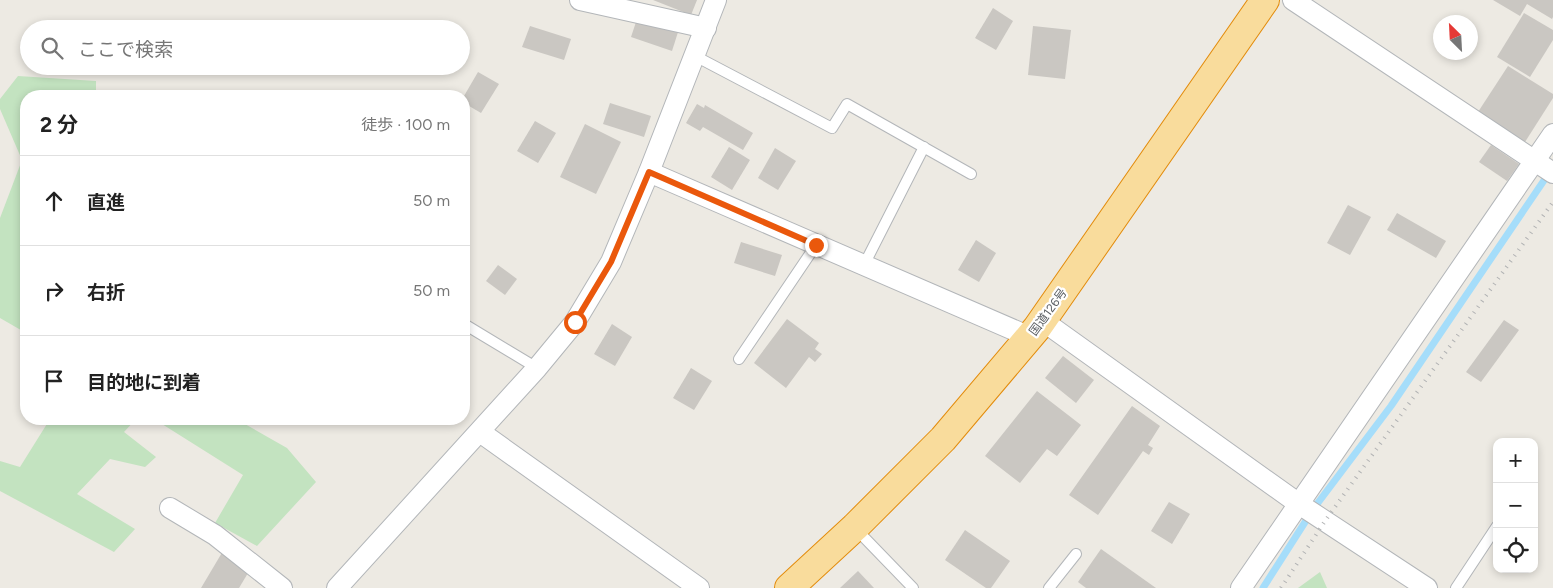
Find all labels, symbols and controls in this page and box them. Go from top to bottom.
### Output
north arrow [1433,15,1478,60]
search box [20,20,470,75]
icon: search [38,34,66,62]
text: ここで検索 [78,38,173,61]
text: 2 分 [40,112,78,137]
text: 徒歩 · 100 m [361,115,450,134]
icon: ahead [40,187,68,215]
text: 直進 [87,191,125,214]
text: 50 m [413,191,450,210]
route end [805,234,828,257]
icon: right [40,277,68,305]
text: 右折 [87,281,125,304]
text: 50 m [413,281,450,300]
street label: 国道126号 [1026,286,1070,338]
route start [564,311,587,334]
icon: arrive [40,367,68,395]
text: 目的地に到着 [87,371,201,394]
map controls [1493,438,1538,573]
button: + [1493,438,1538,483]
button: − [1493,483,1538,528]
button: locate [1493,528,1538,573]

